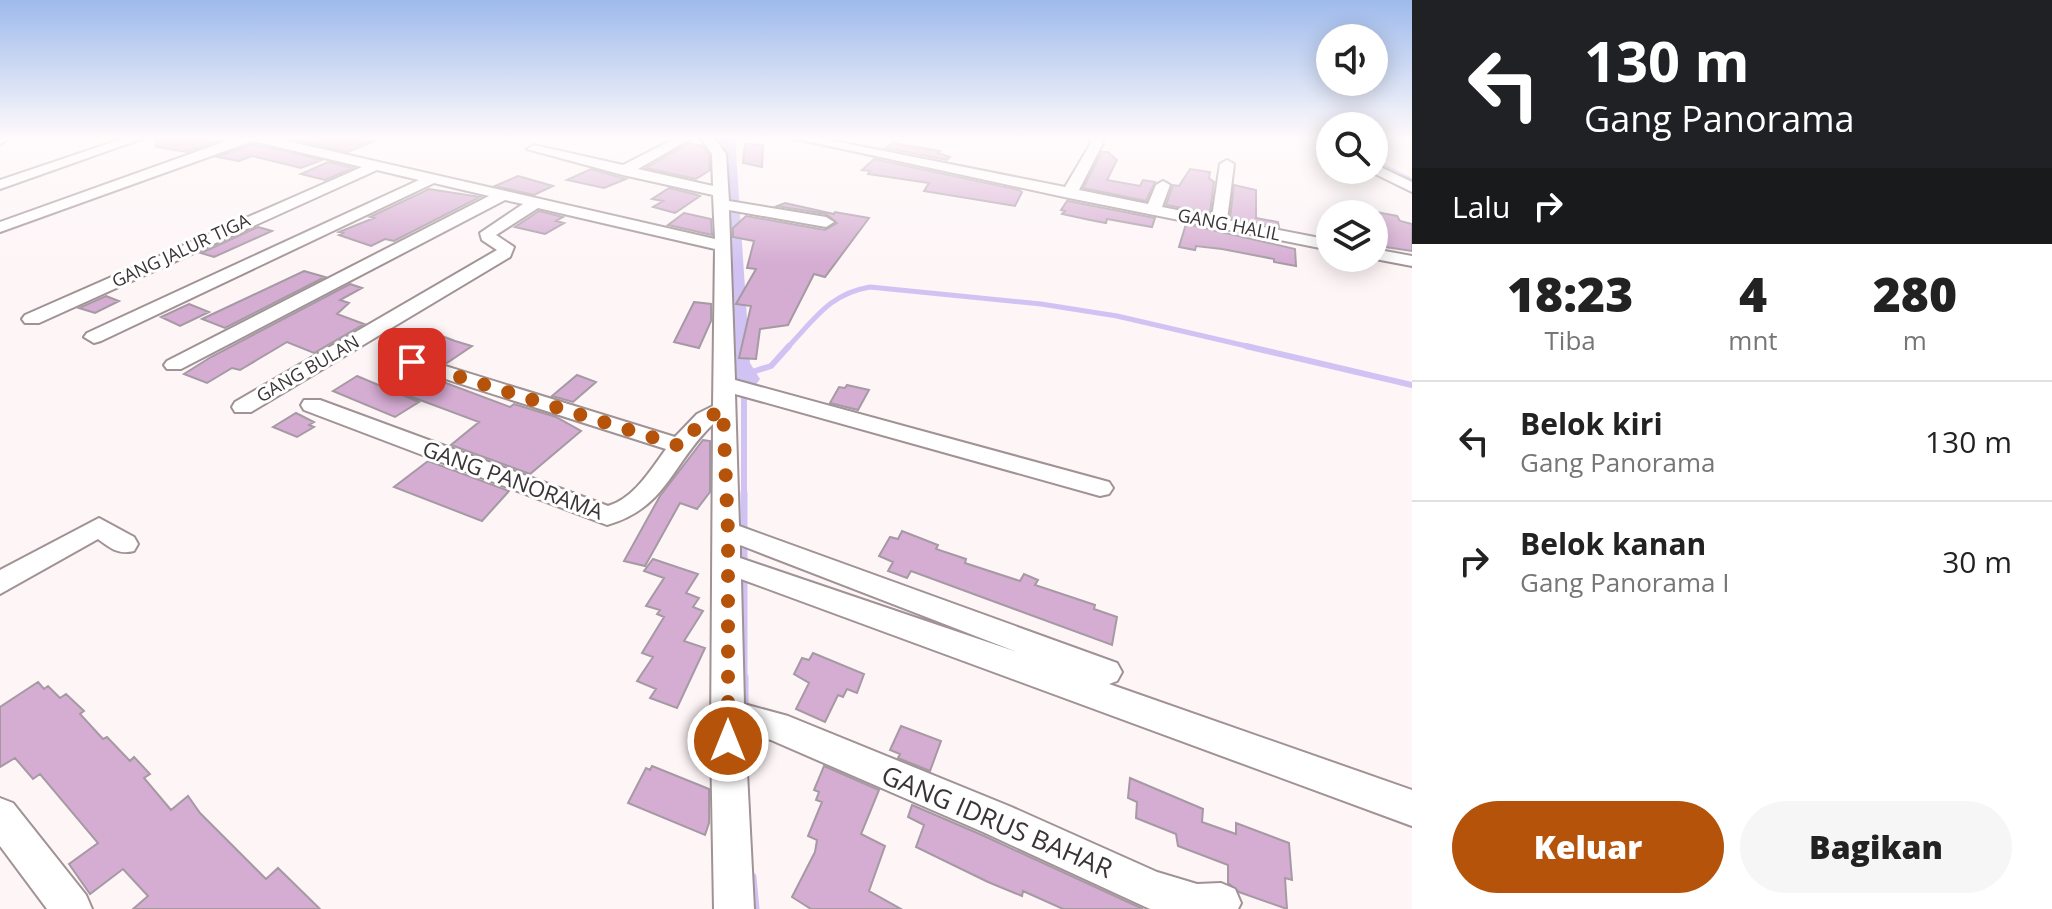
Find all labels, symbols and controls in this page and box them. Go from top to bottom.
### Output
text: 130 m [1584,22,1750,98]
map controls [1316,24,1388,272]
button: sound [1316,24,1388,96]
icon: left [1452,32,1556,136]
text: Gang Panorama [1584,94,1855,143]
button: search [1316,112,1388,184]
icon: right [1526,184,1570,228]
text: Lalu [1452,186,1510,227]
button: layers [1316,200,1388,272]
street label: GANG HALIL [1176,202,1283,246]
street label: GANG JALUR TIGA [108,207,254,293]
text: 18:23 [1507,261,1633,326]
text: 4 [1739,261,1767,326]
text: 280 [1873,261,1957,326]
text: Tiba [1545,322,1596,358]
text: mnt [1728,322,1778,358]
text: m [1903,322,1927,358]
pin [378,328,446,396]
street label: GANG BULAN [252,329,363,407]
icon: arrive [390,340,434,384]
text: Belok kiri [1520,403,1663,444]
icon: left [1452,419,1496,463]
text: 130 m [1925,421,2012,462]
street label: GANG PANORAMA [419,432,608,526]
text: Gang Panorama [1520,444,1715,480]
text: Belok kanan [1520,523,1706,564]
icon: right [1452,539,1496,583]
text: 30 m [1942,541,2012,582]
text: Gang Panorama I [1520,564,1729,600]
position arrow [686,699,770,783]
street label: GANG IDRUS BAHAR [876,756,1118,886]
button: Keluar [1452,801,1724,893]
button: Bagikan [1740,801,2012,893]

